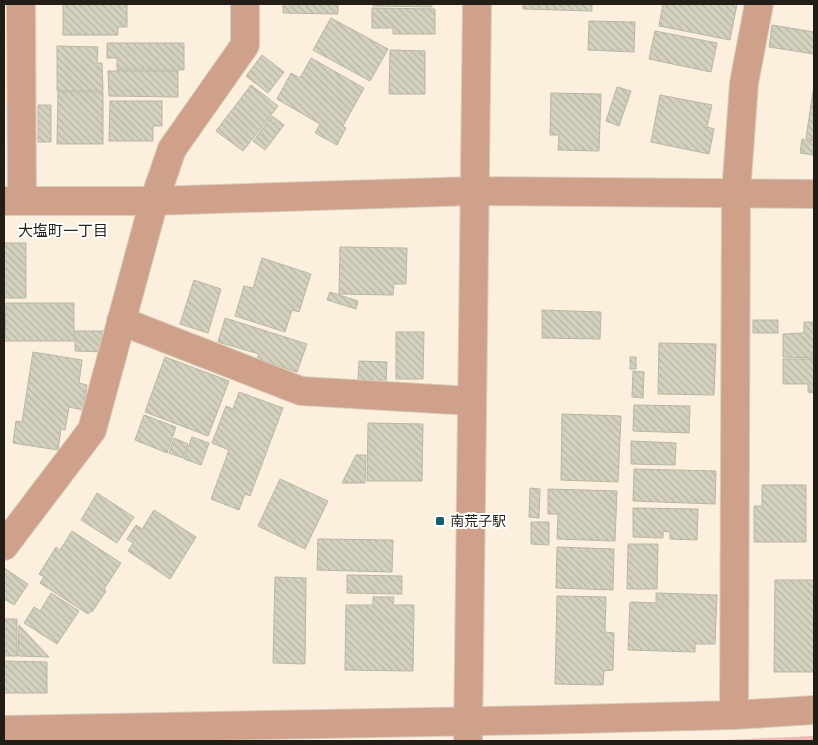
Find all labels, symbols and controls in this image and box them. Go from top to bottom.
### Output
district label: 大塩町一丁目 [18,222,108,239]
place label: 南荒子駅 [450,513,506,529]
marker: 南荒子駅 [434,515,446,527]

